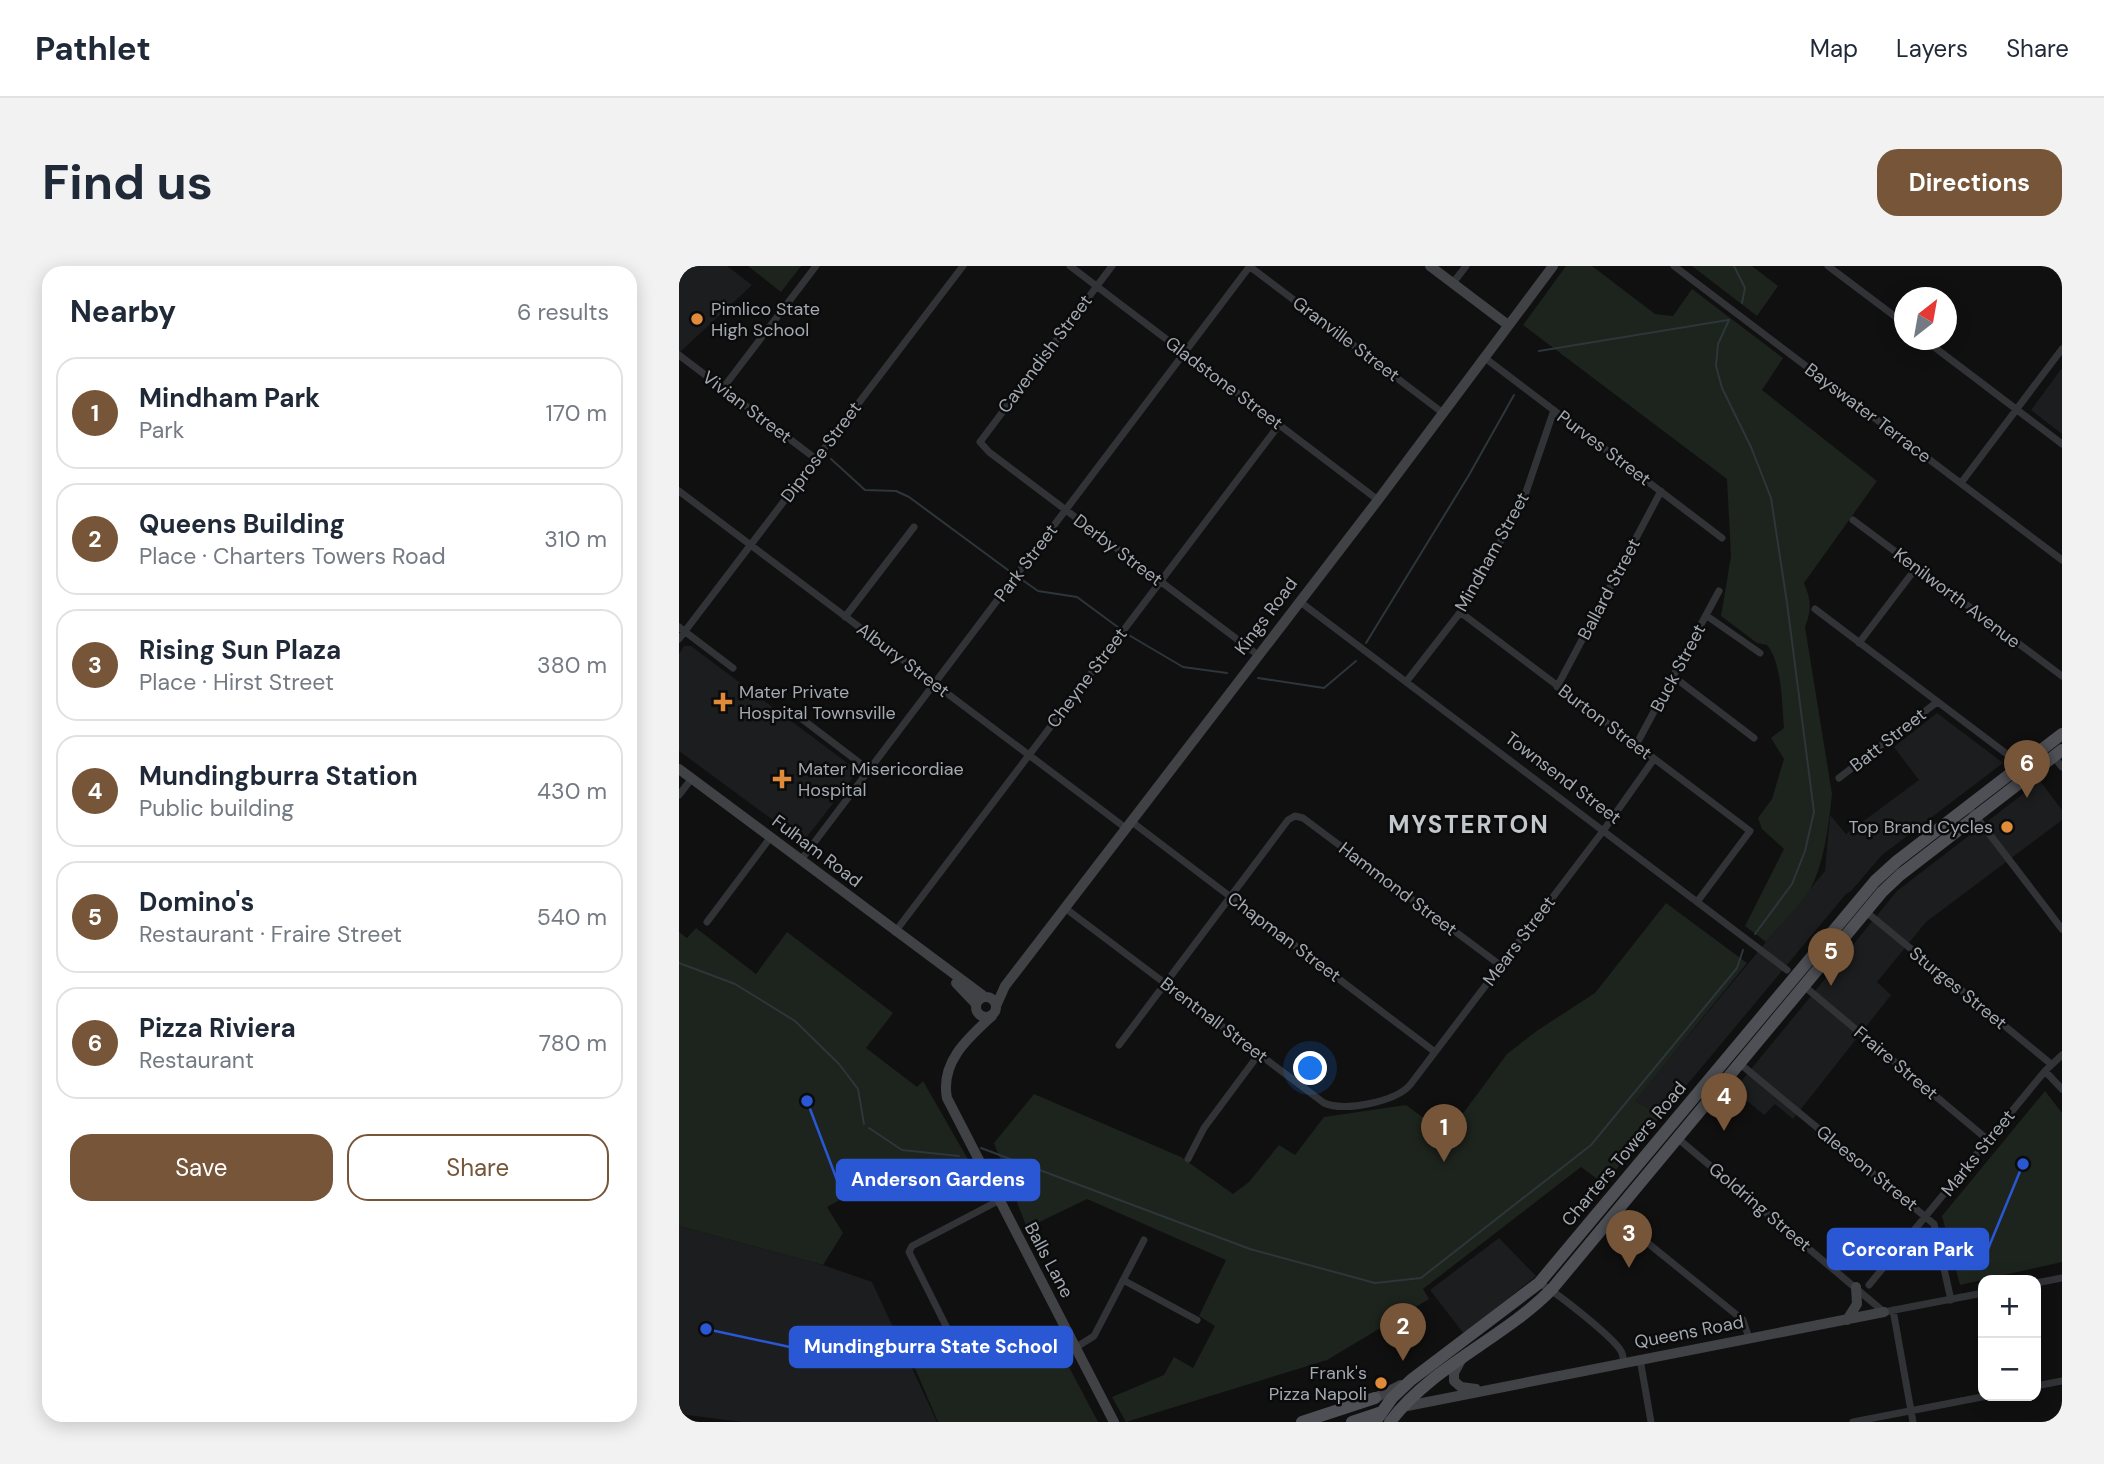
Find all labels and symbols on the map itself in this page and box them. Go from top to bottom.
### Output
north arrow [1894,287,1957,350]
street label: Cavendish Street [992,290,1098,418]
street label: Granville Street [1288,291,1404,387]
place label: Pimlico State High School [711,297,820,342]
marker: Pimlico State High School [689,311,705,327]
street label: Gladstone Street [1160,331,1288,435]
street label: Bayswater Terrace [1800,358,1936,468]
street label: Vivian Street [697,365,797,449]
street label: Diprose Street [775,397,867,507]
street label: Purves Street [1552,405,1656,491]
street label: Mindham Street [1449,488,1535,616]
street label: Derby Street [1069,509,1167,591]
street label: Park Street [989,519,1063,607]
street label: Ballard Street [1572,534,1646,644]
street label: Kenilworth Avenue [1889,542,2025,654]
street label: Kings Road [1229,572,1303,660]
street label: Albury Street [852,617,954,703]
street label: Buck Street [1645,620,1711,716]
street label: Cheyne Street [1041,623,1133,733]
street label: Burton Street [1553,679,1657,765]
place label: Mater Private Hospital Townsville [739,680,896,725]
marker: Mater Private Hospital Townsville [713,692,733,712]
street label: Batt Street [1845,703,1931,777]
street label: Townsend Street [1500,726,1626,830]
pin: 6 [2004,740,2050,798]
place label: Mater Misericordiae Hospital [798,757,964,802]
marker: Mater Misericordiae Hospital [772,769,792,789]
street label: Fulham Road [767,809,867,893]
district label: MYSTERTON [1388,809,1550,840]
place label: Top Brand Cycles [1848,815,1993,839]
marker: Top Brand Cycles [1999,819,2015,835]
street label: Hammond Street [1334,837,1462,941]
street label: Chapman Street [1222,886,1346,988]
street label: Mears Street [1477,891,1561,991]
pin: 5 [1808,928,1854,986]
street label: Sturges Street [1904,941,2012,1035]
street label: Brentnall Street [1155,972,1273,1068]
street label: Fraire Street [1849,1021,1943,1105]
your location [1293,1051,1327,1085]
pin: 4 [1701,1073,1747,1131]
street label: Charters Towers Road [1556,1077,1692,1231]
pin: 1 [1421,1104,1467,1162]
street label: Marks Street [1936,1105,2020,1201]
street label: Gleeson Street [1811,1120,1923,1216]
street label: Goldring Street [1704,1157,1816,1257]
callout: Anderson Gardens [837,1160,1039,1200]
text: Anderson Gardens [851,1167,1025,1192]
pin: 3 [1606,1210,1652,1268]
street label: Balls Lane [1019,1218,1079,1302]
callout: Corcoran Park [1828,1229,1988,1269]
text: Corcoran Park [1842,1237,1974,1262]
pin: 2 [1380,1303,1426,1361]
street label: Queens Road [1632,1310,1746,1354]
callout: Mundingburra State School [790,1327,1072,1367]
text: Mundingburra State School [804,1334,1058,1359]
place label: Frank's Pizza Napoli [1269,1361,1367,1406]
marker: Frank's Pizza Napoli [1373,1375,1389,1391]

